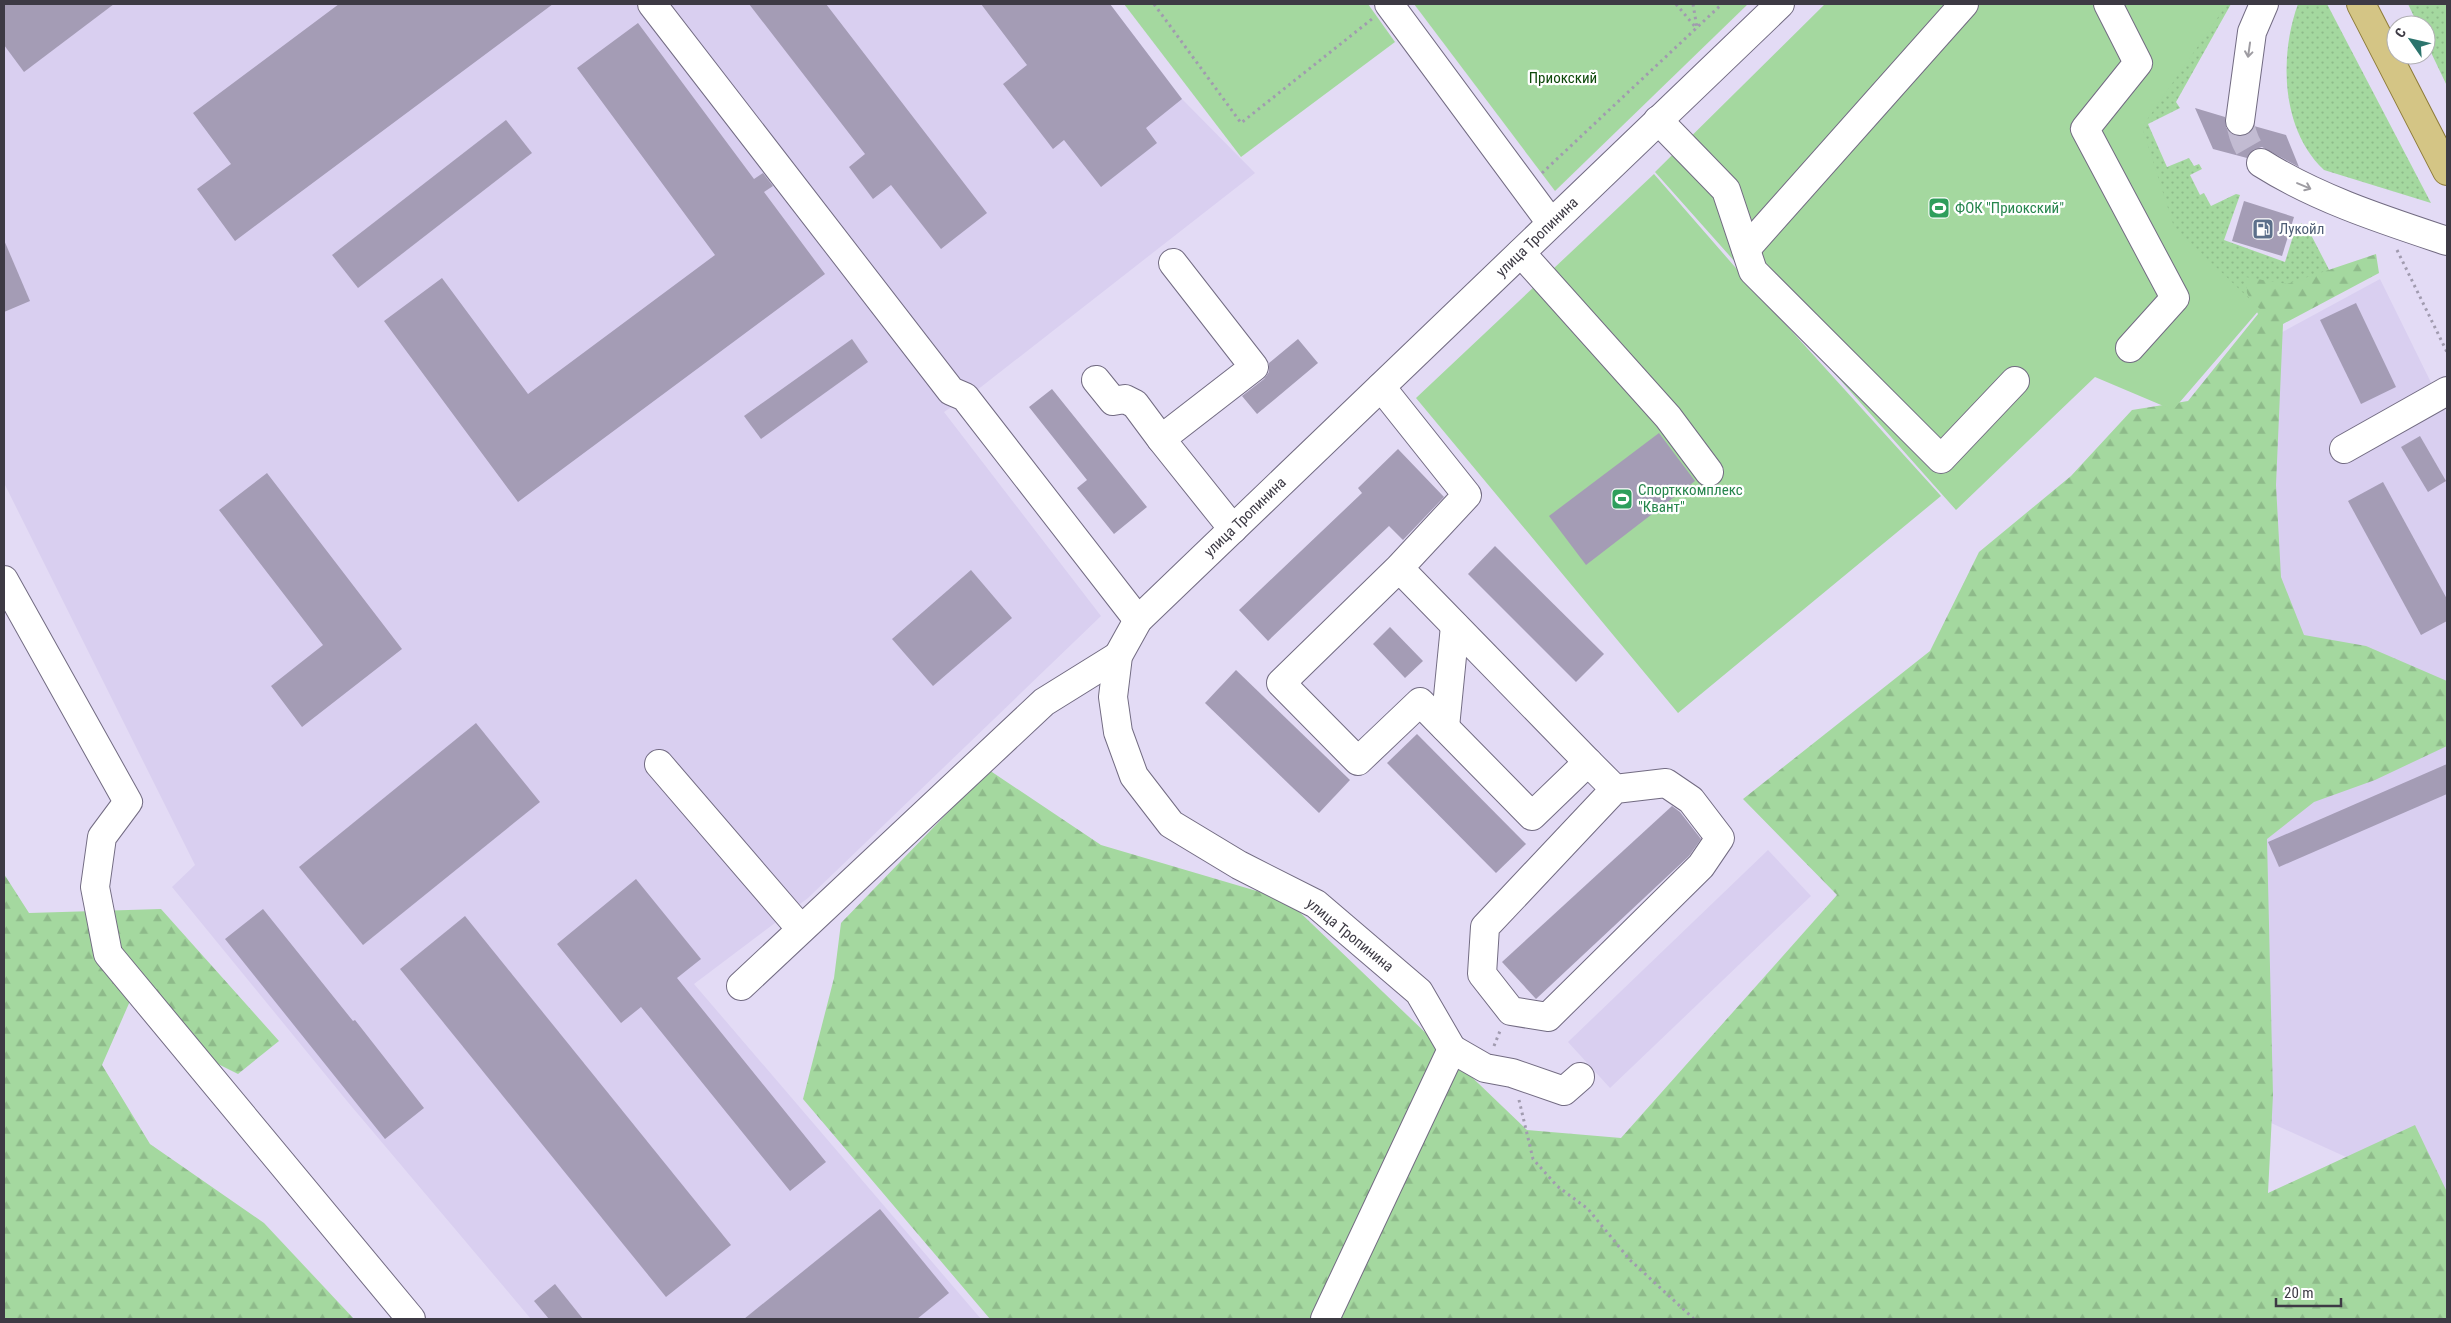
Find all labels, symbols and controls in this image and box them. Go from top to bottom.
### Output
north arrow [2386,15,2436,65]
text: С [2391,25,2409,41]
one-way arrow [2244,41,2254,57]
park label: Приокский [1529,69,1597,87]
one-way arrow [2296,182,2311,191]
street label: улица Тропинина [1492,193,1582,281]
sports icon: ФОК "Приокский" [1927,196,1951,220]
place label: ФОК "Приокский" [1955,199,2064,217]
fuel station icon: Лукойл [2251,217,2275,241]
place label: Лукойл [2279,220,2324,238]
street label: улица Тропинина [1200,473,1290,561]
place label: Спортккомплекс "Квант" [1638,481,1743,516]
sports icon: Спортккомплекс "Квант" [1610,487,1634,511]
street label: улица Тропинина [1303,894,1397,976]
scale bar [2276,1276,2341,1308]
text: 20 m [2284,1284,2314,1302]

